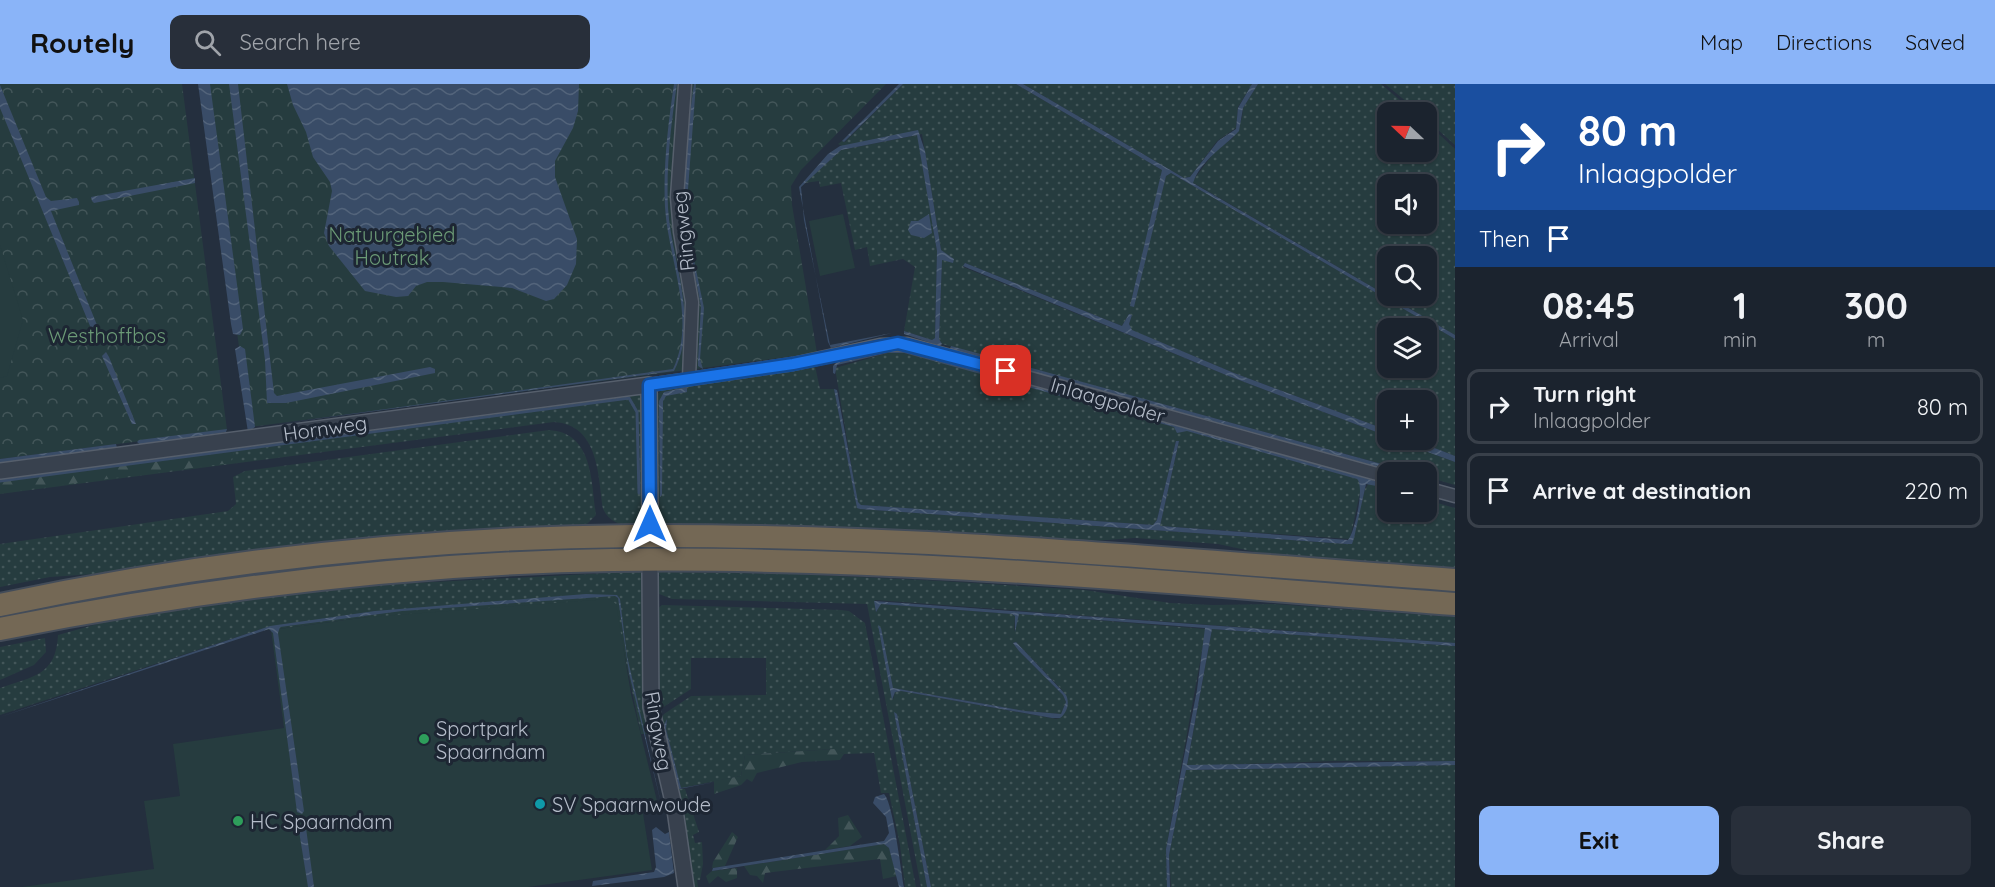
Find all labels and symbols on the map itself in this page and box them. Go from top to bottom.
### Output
north arrow [1377,102,1437,162]
street label: Ringweg [666,190,700,272]
park label: Natuurgebied Houtrak [329,222,455,270]
park label: Westhoffbos [48,323,166,348]
pin [980,345,1031,396]
street label: Inlaagpolder [1048,372,1168,428]
street label: Hornweg [281,410,369,446]
position arrow [618,492,682,556]
street label: Ringweg [640,689,678,773]
place label: Sportpark Spaarndam [436,716,546,764]
marker: Sportpark Spaarndam [417,732,431,746]
place label: SV Spaarnwoude [552,792,711,817]
marker: SV Spaarnwoude [533,797,547,811]
place label: HC Spaarndam [250,809,392,834]
marker: HC Spaarndam [231,814,245,828]

